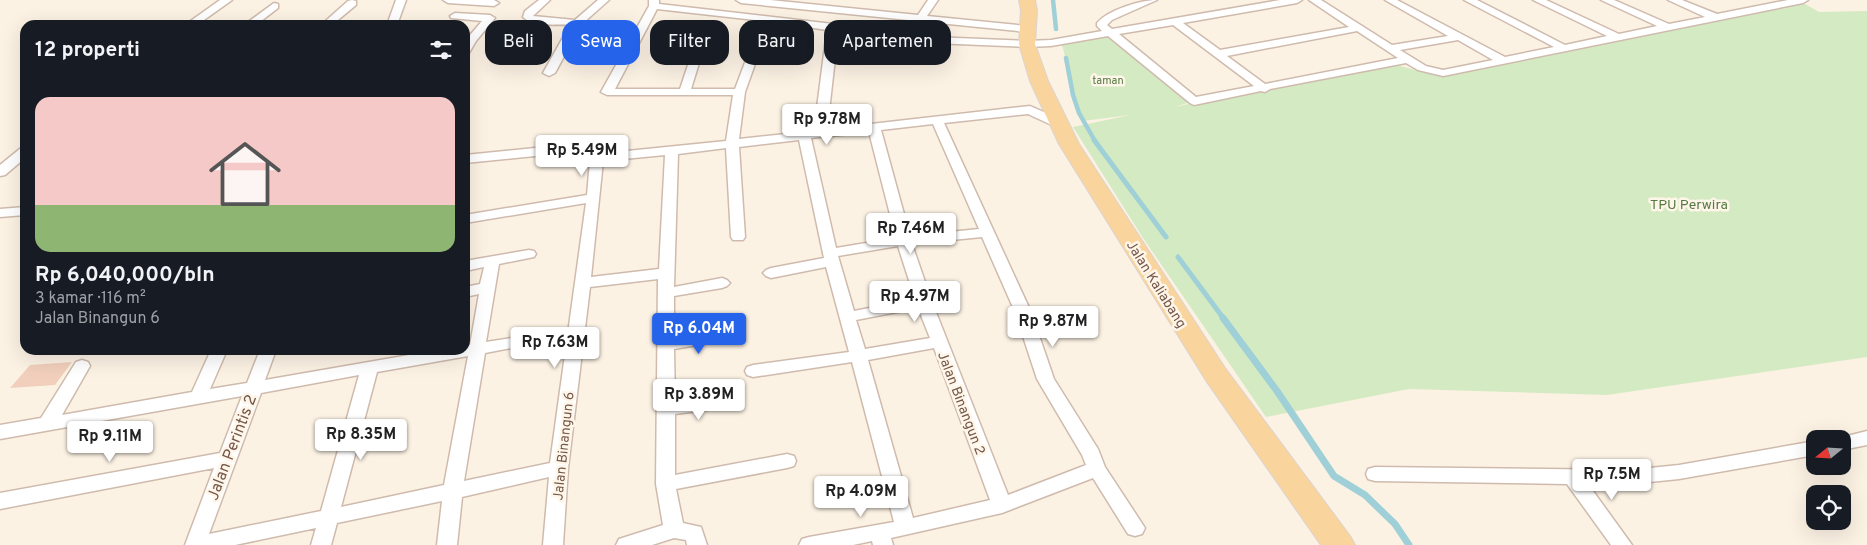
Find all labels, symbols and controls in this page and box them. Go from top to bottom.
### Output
chip: Beli [485,20,552,65]
chip: Sewa [562,20,640,65]
chip: Filter [650,20,729,65]
chip: Baru [739,20,814,65]
chip: Apartemen [824,20,951,65]
icon: filters [427,36,455,64]
text: 12 properti [35,37,140,64]
park label: taman [1092,74,1124,88]
pin: Rp 9.78M [775,104,879,146]
text: Rp 9.78M [793,110,861,130]
icon: home [200,129,290,219]
pin: Rp 5.49M [530,134,634,177]
text: Rp 5.49M [546,141,618,161]
park label: TPU Perwira [1650,197,1728,214]
pin: Rp 7.46M [859,212,963,255]
text: Rp 7.46M [877,219,945,239]
street label: Jalan Kaliabang [1122,238,1189,332]
text: Rp 6,040,000/bln [35,262,215,289]
pin: Rp 4.97M [863,280,967,323]
text: Rp 4.97M [880,287,950,307]
text: 3 kamar · 116 m² [35,289,146,309]
pin: Rp 9.87M [1001,306,1105,348]
text: Jalan Binangun 6 [35,309,160,329]
pin: Rp 6.04M [647,312,751,355]
text: Rp 9.87M [1018,312,1088,332]
text: Rp 6.04M [663,319,735,339]
pin: Rp 7.63M [503,326,607,369]
text: Rp 7.63M [521,333,589,353]
street label: Jalan Binangun 2 [933,349,988,458]
pin: Rp 3.89M [647,378,751,421]
text: Rp 3.89M [664,385,734,405]
street label: Jalan Binangun 6 [550,391,579,501]
street label: Jalan Perintis 2 [204,392,262,503]
pin: Rp 8.35M [309,418,413,461]
pin: Rp 9.11M [58,420,162,463]
text: Rp 8.35M [326,425,396,445]
text: Rp 9.11M [78,427,142,447]
north arrow [1806,430,1851,475]
map controls [1806,430,1851,530]
pin: Rp 7.5M [1566,458,1658,501]
text: Rp 7.5M [1583,465,1641,485]
pin: Rp 4.09M [809,476,913,518]
text: Rp 4.09M [825,482,897,502]
button: locate [1806,485,1851,530]

